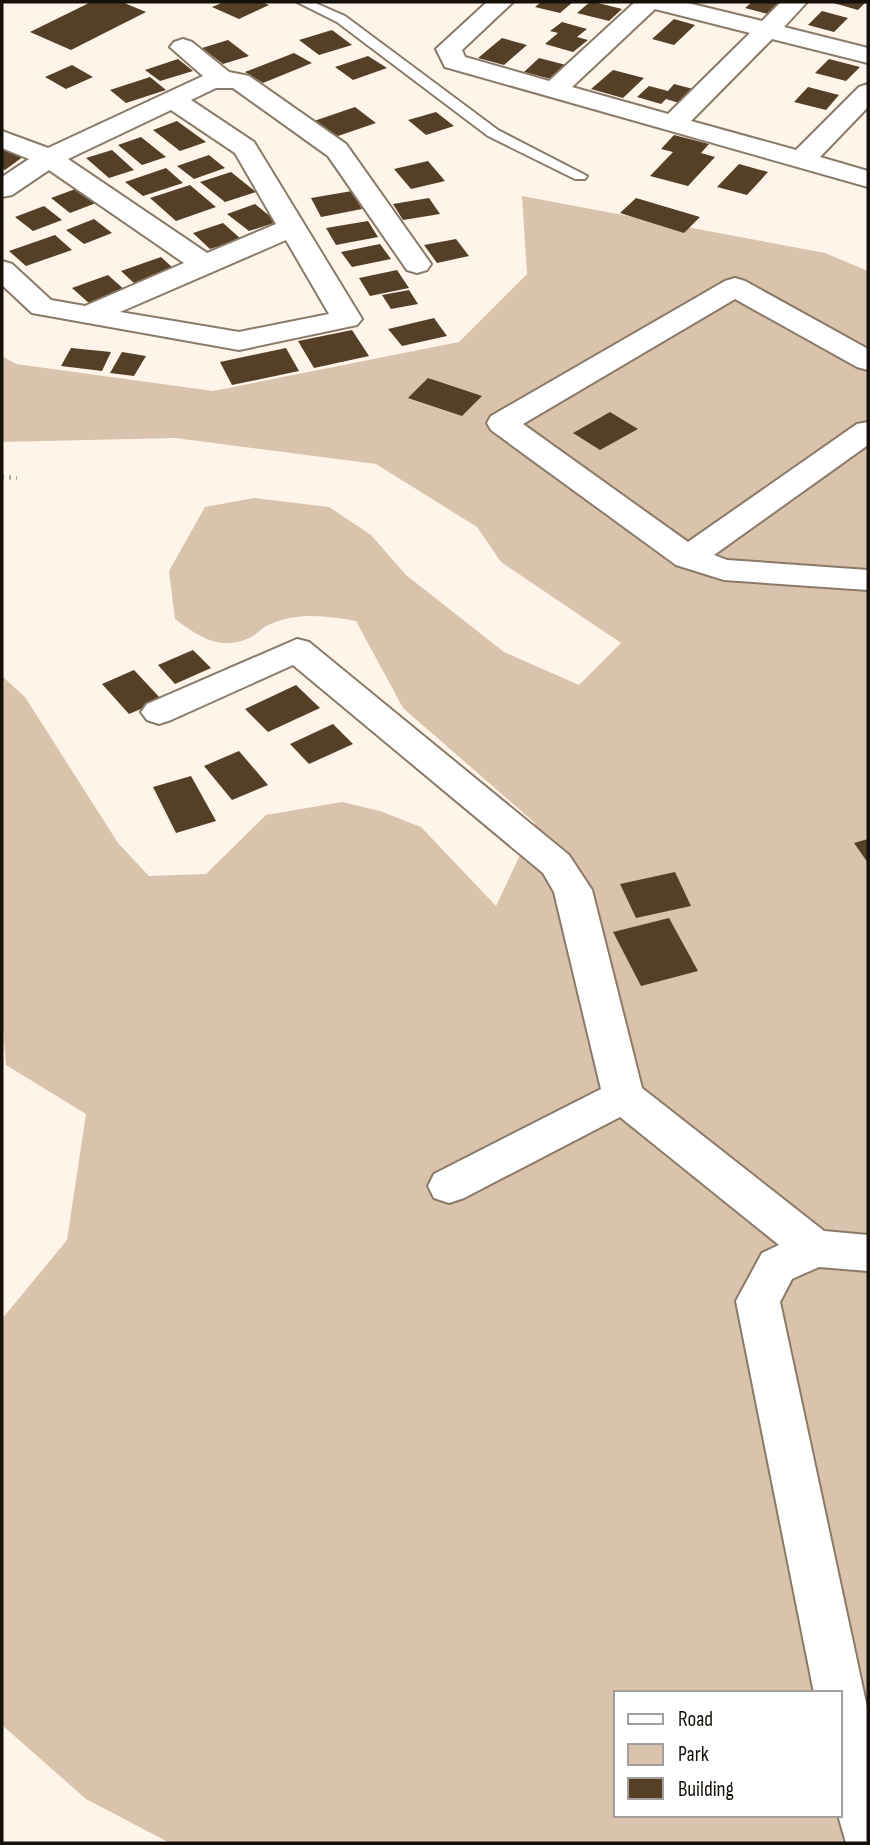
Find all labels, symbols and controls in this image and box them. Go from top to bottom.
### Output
legend [614,1691,842,1817]
text: Road [678,1707,713,1732]
text: Park [678,1742,709,1767]
text: Building [678,1777,734,1802]

